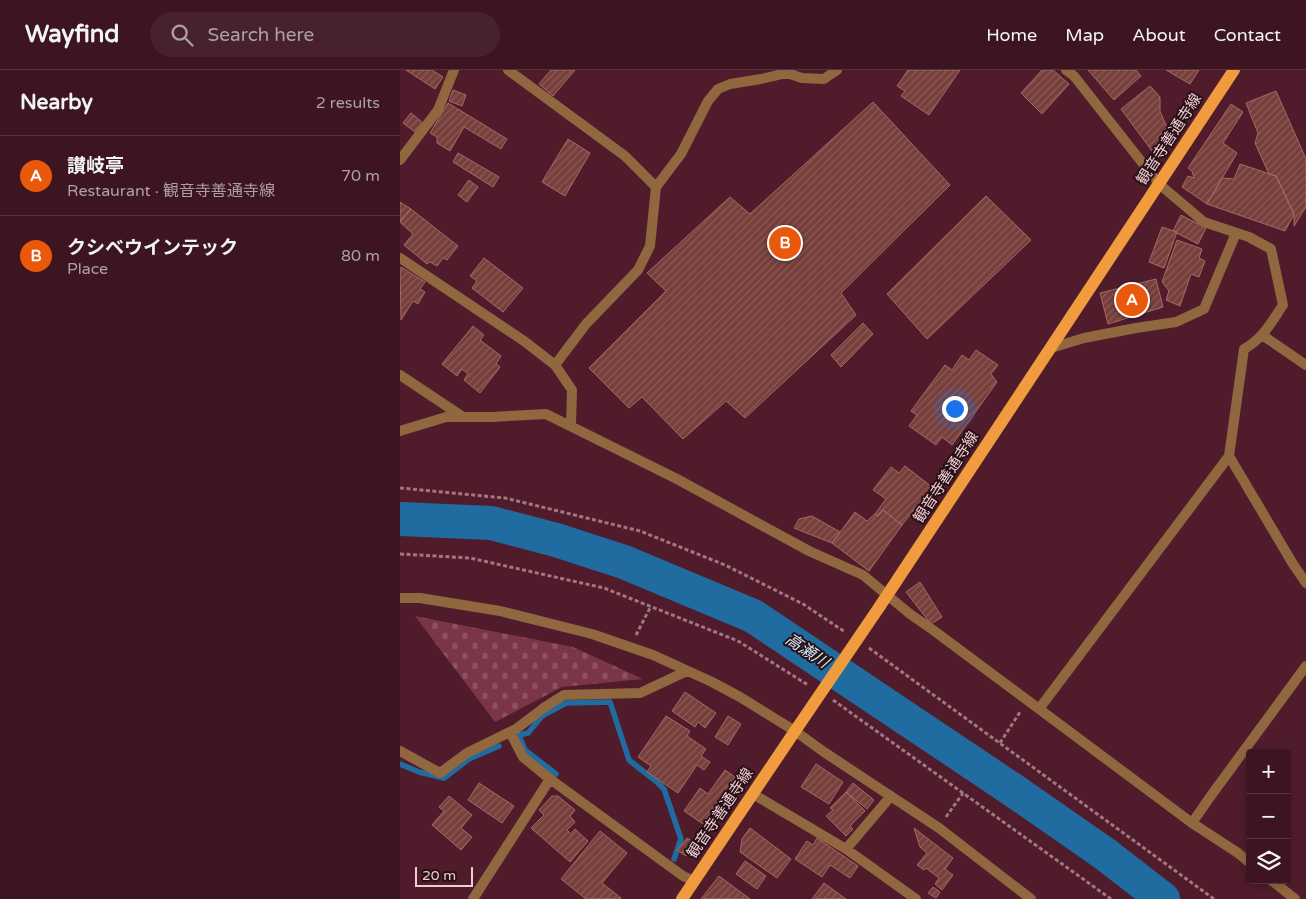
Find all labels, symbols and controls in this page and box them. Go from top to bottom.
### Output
search box [150,12,500,57]
text: Wayfind [25,20,120,49]
icon: search [168,21,196,49]
text: Search here [208,24,314,46]
text: Home [986,24,1037,46]
text: Map [1065,24,1104,46]
text: About [1132,24,1186,46]
text: Contact [1214,24,1281,46]
text: Nearby [20,90,93,115]
street label: 観音寺善通寺線 [1133,90,1205,188]
text: 2 results [316,93,380,113]
text: 讃岐亭 [67,155,124,177]
text: A [30,166,42,186]
text: 70 m [341,166,380,186]
text: Restaurant · 観音寺善通寺線 [67,181,275,201]
pin: B [769,224,801,262]
text: クシベウインテック [67,237,238,259]
text: B [30,246,42,266]
text: 80 m [341,246,380,266]
text: Place [67,259,108,279]
pin: A [1116,281,1148,319]
your location [942,396,968,422]
street label: 観音寺善通寺線 [910,428,982,526]
water label: 高瀬川 [782,629,834,674]
map controls [1246,749,1291,884]
button: + [1246,749,1291,794]
street label: 観音寺善通寺線 [683,764,757,862]
button: − [1246,794,1291,839]
button: layers [1246,839,1291,884]
scale bar [415,864,472,887]
text: 20 m [422,867,456,884]

